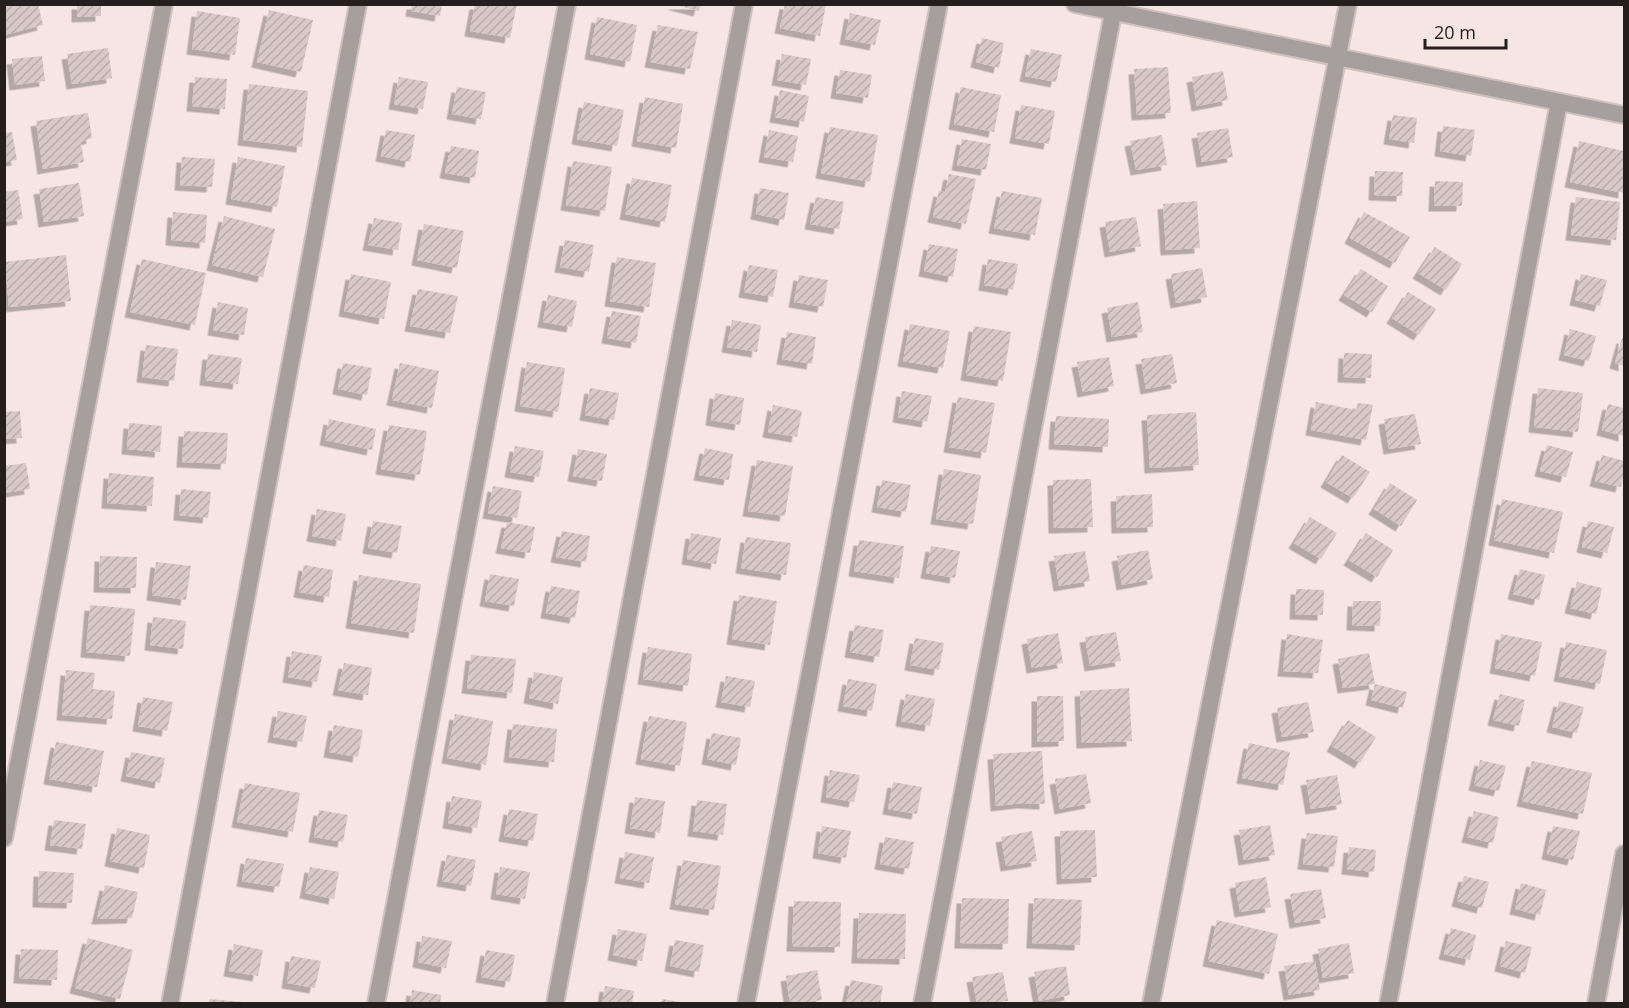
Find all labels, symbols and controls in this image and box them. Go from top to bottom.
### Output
scale bar [1425,12,1506,50]
text: 20 m [1434,20,1476,44]

